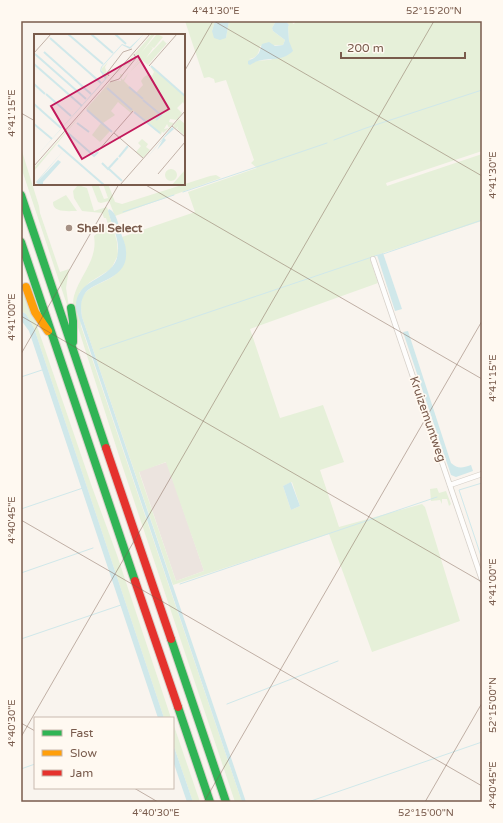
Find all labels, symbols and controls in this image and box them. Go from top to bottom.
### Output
text: 4°41'30"E [192,5,240,17]
text: 52°15'20"N [406,5,462,17]
inset map [34,34,185,185]
scale bar [341,34,465,60]
text: 200 m [347,41,384,55]
text: 4°41'15"E [6,89,18,137]
text: 4°41'30"E [487,151,499,199]
place label: Shell Select [77,221,143,235]
marker: Shell Select [64,223,74,233]
text: 4°41'00"E [6,293,18,341]
text: 4°41'15"E [487,354,499,402]
street label: Kruizemuntweg [407,374,449,464]
text: 4°40'45"E [6,496,18,544]
text: 4°41'00"E [487,558,499,606]
text: 52°15'00"N [487,677,499,733]
text: 4°40'30"E [6,699,18,747]
legend [34,717,174,789]
text: Fast [70,726,94,740]
text: Slow [70,746,97,760]
text: 4°40'45"E [487,761,499,809]
text: Jam [70,766,93,780]
text: 4°40'30"E [132,807,180,819]
text: 52°15'00"N [398,807,454,819]

